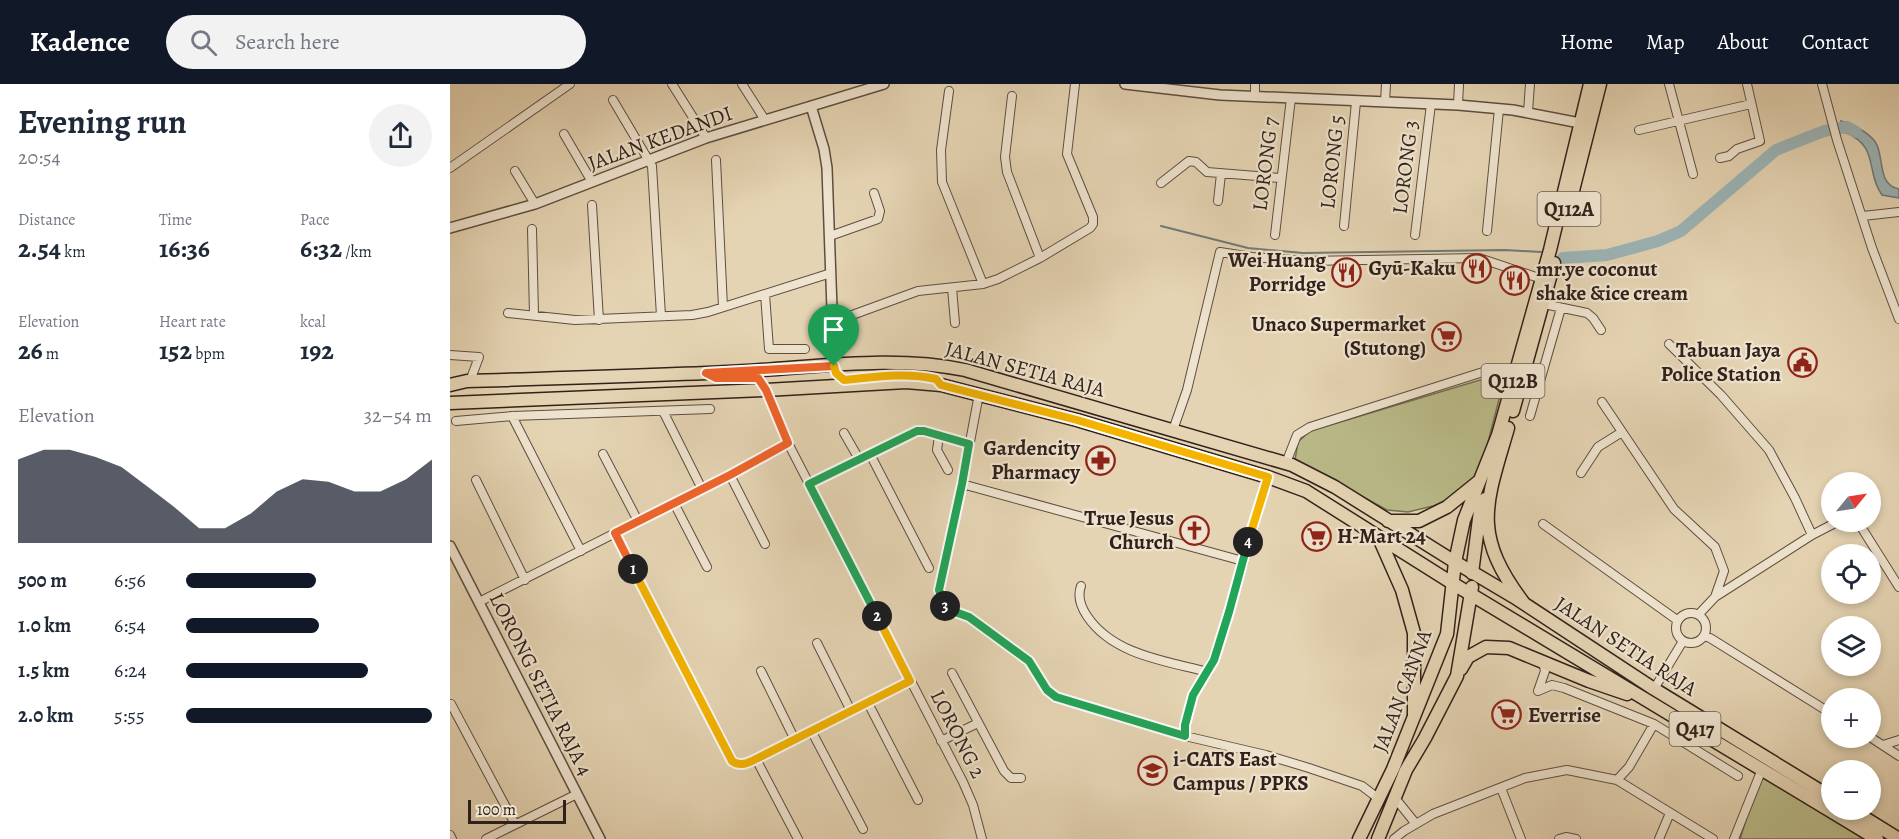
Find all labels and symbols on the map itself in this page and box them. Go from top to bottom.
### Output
street label: JALAN KEDANDI [584,99,736,177]
street label: LORONG 5 [1313,113,1351,211]
street label: LORONG 7 [1245,115,1285,213]
street label: LORONG 3 [1385,118,1425,216]
road number: Q112A [1538,192,1600,226]
place label: Wei Huang Porridge [1227,246,1326,298]
restaurant icon: Gyū-Kaku [1461,252,1493,284]
place label: Gyū-Kaku [1369,254,1457,282]
place label: mr.ye coconut shake &ice cream [1536,255,1689,307]
restaurant icon: Wei Huang Porridge [1331,256,1363,288]
restaurant icon: mr.ye coconut shake &ice cream [1499,265,1531,297]
pin [808,304,859,366]
place label: Unaco Supermarket (Stutong) [1252,310,1426,362]
supermarket icon: Unaco Supermarket (Stutong) [1431,320,1463,352]
street label: JALAN SETIA RAJA [942,334,1109,404]
place label: Tabuan Jaya Police Station [1661,336,1782,388]
public building icon: Tabuan Jaya Police Station [1786,346,1818,378]
road number: Q112B [1482,364,1544,398]
place label: Gardencity Pharmacy [983,434,1081,486]
pharmacy icon: Gardencity Pharmacy [1085,444,1117,476]
north arrow [1821,472,1881,532]
place label: True Jesus Church [1084,504,1174,556]
church icon: True Jesus Church [1179,514,1211,546]
supermarket icon: H-Mart 24 [1300,520,1332,552]
place label: H-Mart 24 [1337,522,1426,550]
pin: 4 [1233,527,1263,557]
pin: 1 [618,554,648,584]
street label: LORONG SETIA RAJA 4 [483,588,599,780]
street label: JALAN SETIA RAJA [1550,590,1703,703]
pin: 3 [930,591,960,621]
pin: 2 [862,601,892,631]
street label: JALAN CANNA [1366,625,1438,756]
street label: LORONG 2 [924,685,992,783]
supermarket icon: Everrise [1491,699,1523,731]
place label: Everrise [1528,701,1601,729]
road number: Q417 [1670,712,1720,746]
place label: i-CATS East Campus / PPKS [1173,745,1309,797]
school or university icon: i-CATS East Campus / PPKS [1136,755,1168,787]
scale bar [468,797,566,824]

